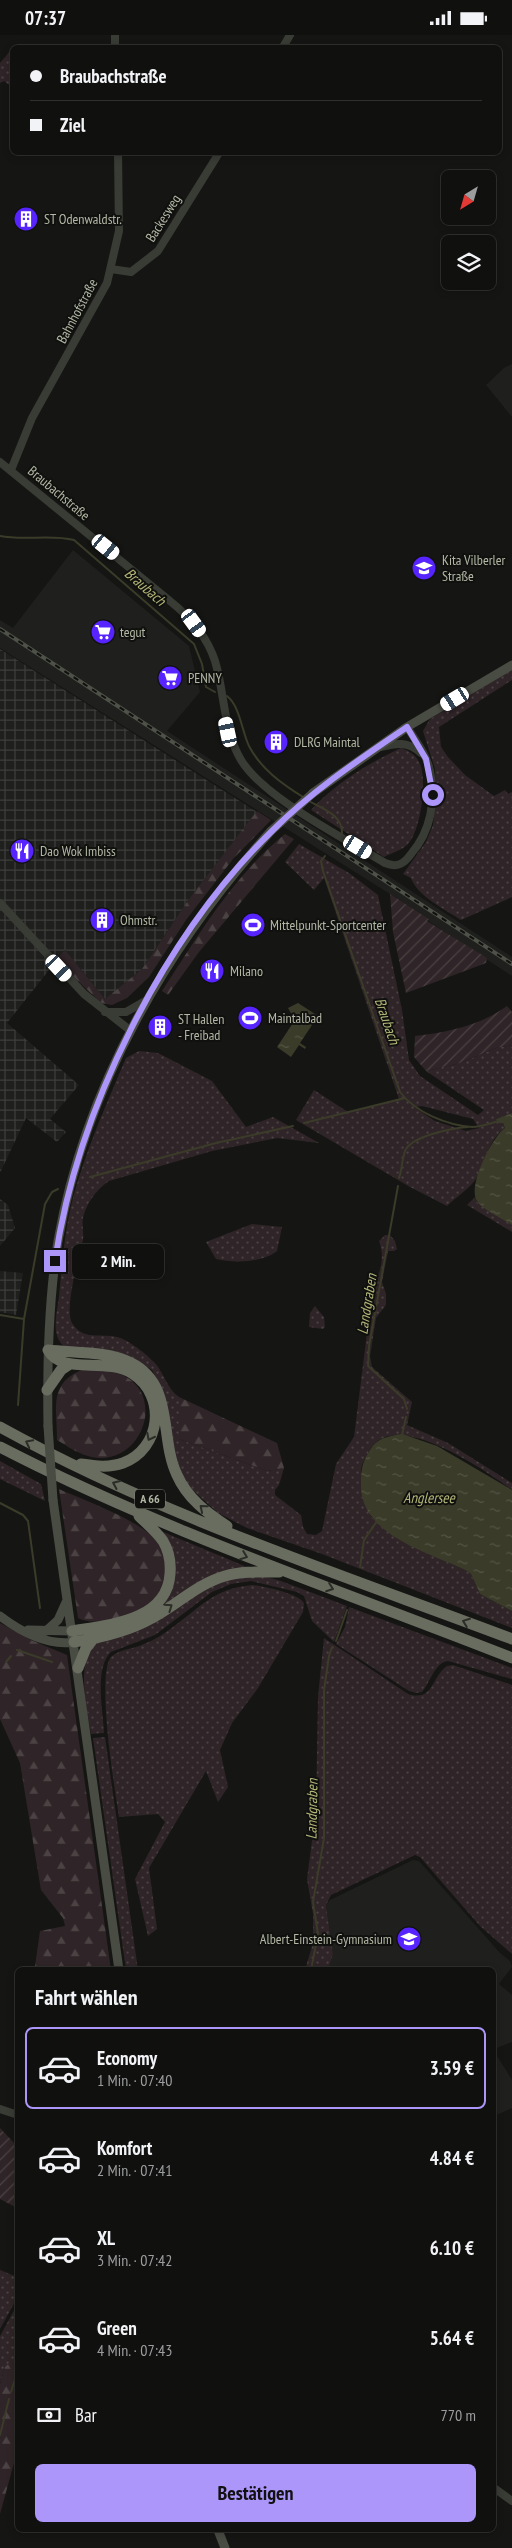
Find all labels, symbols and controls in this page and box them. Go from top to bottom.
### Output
text: 07:37 [25,6,66,30]
text: Braubachstraße [60,64,167,88]
text: Ziel [60,113,85,137]
north arrow [441,170,496,225]
map controls [441,170,496,290]
street label: Backesweg [141,191,185,245]
building icon: ST Odenwaldstr. [13,206,39,232]
place label: ST Odenwaldstr. [44,210,122,228]
button: layers [441,235,496,290]
street label: Bahnhofstraße [52,275,102,346]
street label: Braubachstraße [24,462,94,524]
car [89,532,122,562]
place label: Kita Vilberler Straße [442,551,506,585]
school or university icon: Kita Vilberler Straße [411,555,437,581]
water label: Braubach [121,564,171,610]
car [179,606,208,640]
supermarket icon: tegut [90,619,116,645]
place label: tegut [120,623,146,641]
supermarket icon: PENNY [157,665,183,691]
place label: PENNY [188,669,222,687]
car [438,685,471,713]
car [217,716,238,748]
building icon: DLRG Maintal [263,729,289,755]
place label: DLRG Maintal [294,733,360,751]
route start [422,784,444,806]
car [341,833,374,861]
restaurant icon: Dao Wok Imbiss [9,838,35,864]
place label: Dao Wok Imbiss [40,842,116,860]
building icon: Ohmstr. [89,907,115,933]
place label: Ohmstr. [120,911,157,929]
sports icon: Mittelpunkt-Sportcenter [240,912,266,938]
place label: Mittelpunkt-Sportcenter [270,916,386,934]
car [43,952,74,984]
restaurant icon: Milano [199,958,225,984]
place label: Milano [230,962,263,980]
water label: Braubach [371,995,405,1048]
sports icon: Maintalbad [237,1005,263,1031]
place label: Maintalbad [268,1009,322,1027]
place label: ST Hallen - Freibad [178,1010,224,1044]
building icon: ST Hallen - Freibad [147,1014,173,1040]
callout: 2 Min. [72,1243,165,1279]
route end [44,1250,66,1272]
text: 2 Min. [100,1251,136,1271]
water label: Landgraben [352,1271,381,1336]
one-way arrow [146,1431,156,1440]
one-way arrow [26,1439,35,1449]
one-way arrow [112,1480,121,1491]
water label: Anglersee [403,1488,455,1507]
road number: A 66 [135,1490,165,1509]
one-way arrow [199,1504,208,1513]
one-way arrow [239,1550,248,1560]
one-way arrow [326,1583,334,1593]
one-way arrow [164,1604,173,1613]
one-way arrow [463,1618,471,1628]
water label: Landgraben [301,1777,322,1840]
school or university icon: Albert-Einstein-Gymnasium [396,1926,422,1952]
place label: Albert-Einstein-Gymnasium [260,1930,392,1948]
text: Fahrt wählen [35,1983,138,2011]
icon: car [37,2046,82,2091]
text: Economy [97,2046,157,2070]
text: 3.59 € [430,2056,474,2080]
text: 1 Min. · 07:40 [97,2070,172,2090]
icon: car [37,2136,82,2181]
text: Komfort [97,2136,152,2160]
text: 4.84 € [430,2146,474,2170]
text: 2 Min. · 07:41 [97,2160,172,2180]
icon: car [37,2226,82,2271]
text: XL [97,2226,115,2250]
text: 6.10 € [430,2236,474,2260]
text: 3 Min. · 07:42 [97,2250,172,2270]
icon: car [37,2316,82,2361]
text: Green [97,2316,137,2340]
text: 5.64 € [430,2326,474,2350]
text: 4 Min. · 07:43 [97,2340,172,2360]
icon: cash [35,2401,63,2429]
text: Bar [75,2403,97,2427]
text: 770 m [441,2405,476,2425]
button: Bestätigen [35,2464,476,2522]

